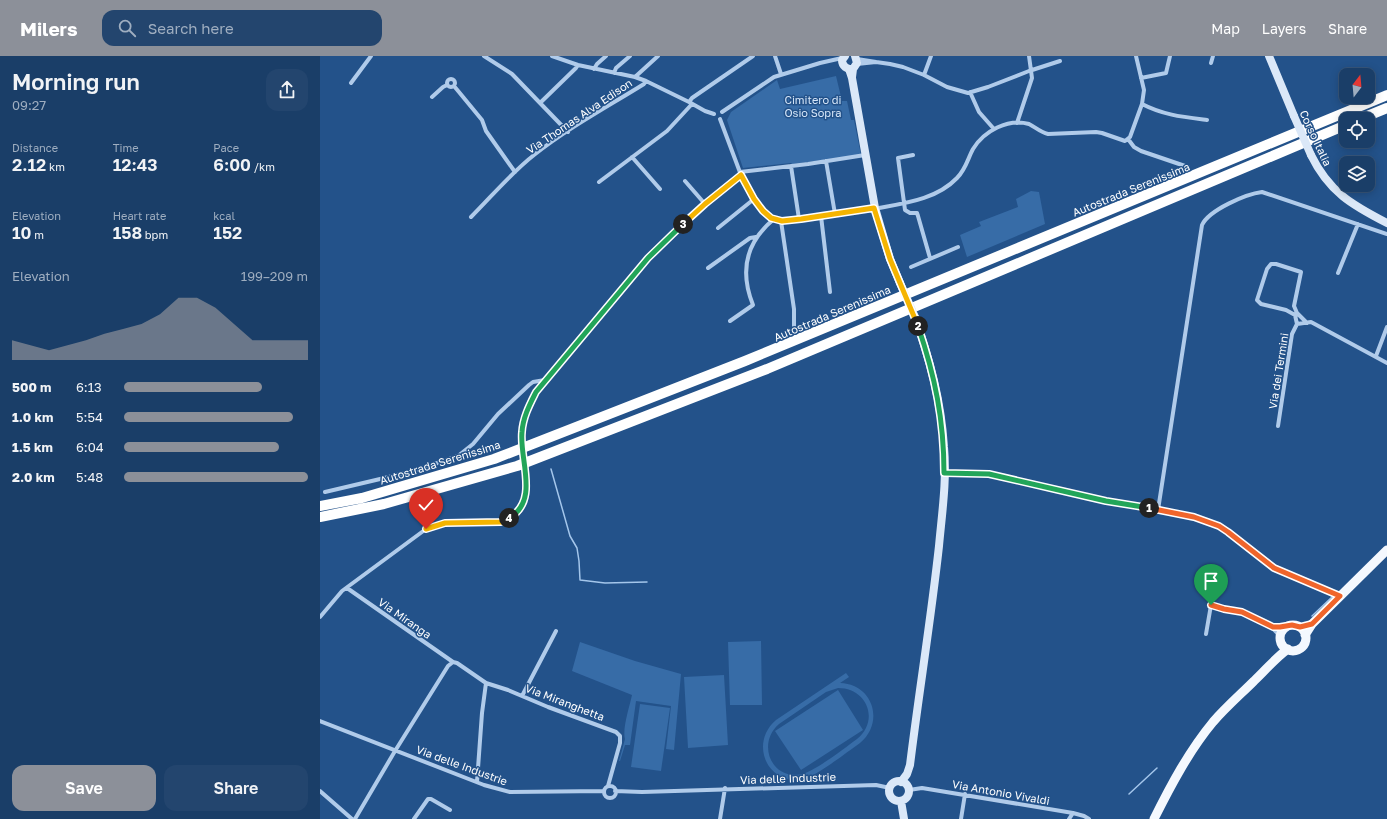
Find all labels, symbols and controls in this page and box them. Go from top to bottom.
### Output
search box [102,10,382,46]
text: Milers [20,17,78,40]
icon: search [116,17,138,39]
text: Search here [148,19,234,37]
text: Map [1211,20,1240,37]
text: Layers [1262,20,1306,37]
text: Share [1328,20,1367,37]
text: Morning run [12,68,140,95]
north arrow [1339,68,1375,104]
map controls [1339,68,1375,192]
button: share [266,69,308,111]
street label: Via Thomas Alva Edison [524,76,634,156]
park label: Cimitero di Osio Sopra [784,93,842,119]
text: 09:27 [12,97,46,113]
street label: Corso Italia [1297,108,1335,168]
button: locate [1339,112,1375,148]
text: Distance [12,141,58,154]
text: Time [113,141,139,154]
text: Pace [213,141,239,154]
text: 2.12 [12,154,46,175]
text: 12:43 [113,154,158,175]
text: 6:00 [213,154,251,175]
button: layers [1339,156,1375,192]
street label: Autostrada Serenissima [1070,159,1192,219]
text: km [46,160,65,173]
text: /km [251,160,275,173]
text: Elevation [12,209,61,222]
text: Heart rate [113,209,166,222]
text: kcal [213,209,235,222]
pin: 3 [673,214,693,234]
text: 3 [680,217,686,230]
text: 10 [12,222,31,243]
text: 158 [113,222,142,243]
text: 152 [213,222,242,243]
text: m [31,228,44,241]
text: bpm [142,228,168,241]
text: Elevation [12,268,70,284]
text: 199–209 m [241,268,308,284]
street label: Autostrada Serenissima [772,283,892,343]
pin: 2 [908,316,928,336]
text: 2 [915,319,921,332]
street label: Via dei Termini [1266,332,1290,410]
text: 500 m [12,379,51,395]
text: 6:13 [76,379,102,395]
text: 1.0 km [12,409,53,425]
text: 5:54 [76,409,103,425]
street label: Autostrada Serenissima [378,437,502,487]
text: 1.5 km [12,439,53,455]
text: 6:04 [76,439,104,455]
text: 2.0 km [12,469,55,485]
text: 5:48 [76,469,103,485]
pin [409,488,443,529]
icon: check [415,494,437,516]
pin: 1 [1139,498,1159,518]
text: 1 [1146,501,1152,514]
pin: 4 [499,508,519,528]
text: 4 [506,511,512,524]
pin [1194,564,1228,605]
icon: arrive [1200,570,1222,592]
street label: Via Miranga [376,595,434,641]
street label: Via Miranghetta [524,681,606,723]
street label: Via delle Industrie [415,742,509,788]
button: Save [12,765,156,811]
button: Share [164,765,308,811]
street label: Via delle Industrie [740,770,836,786]
street label: Via Antonio Vivaldi [951,777,1051,807]

